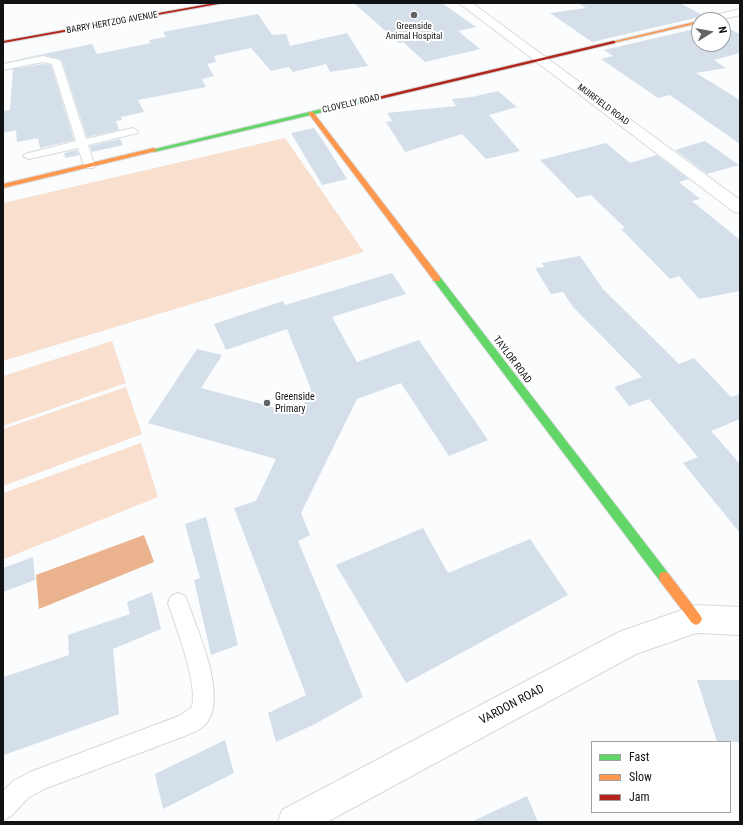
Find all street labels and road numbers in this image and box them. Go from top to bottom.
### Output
street label: BARRY HERTZOG AVENUE [66,10,158,36]
street label: MUIRFIELD ROAD [575,82,631,128]
street label: CLOVELLY ROAD [321,92,381,116]
street label: TAYLOR ROAD [490,334,534,386]
street label: VARDON ROAD [477,682,547,728]

